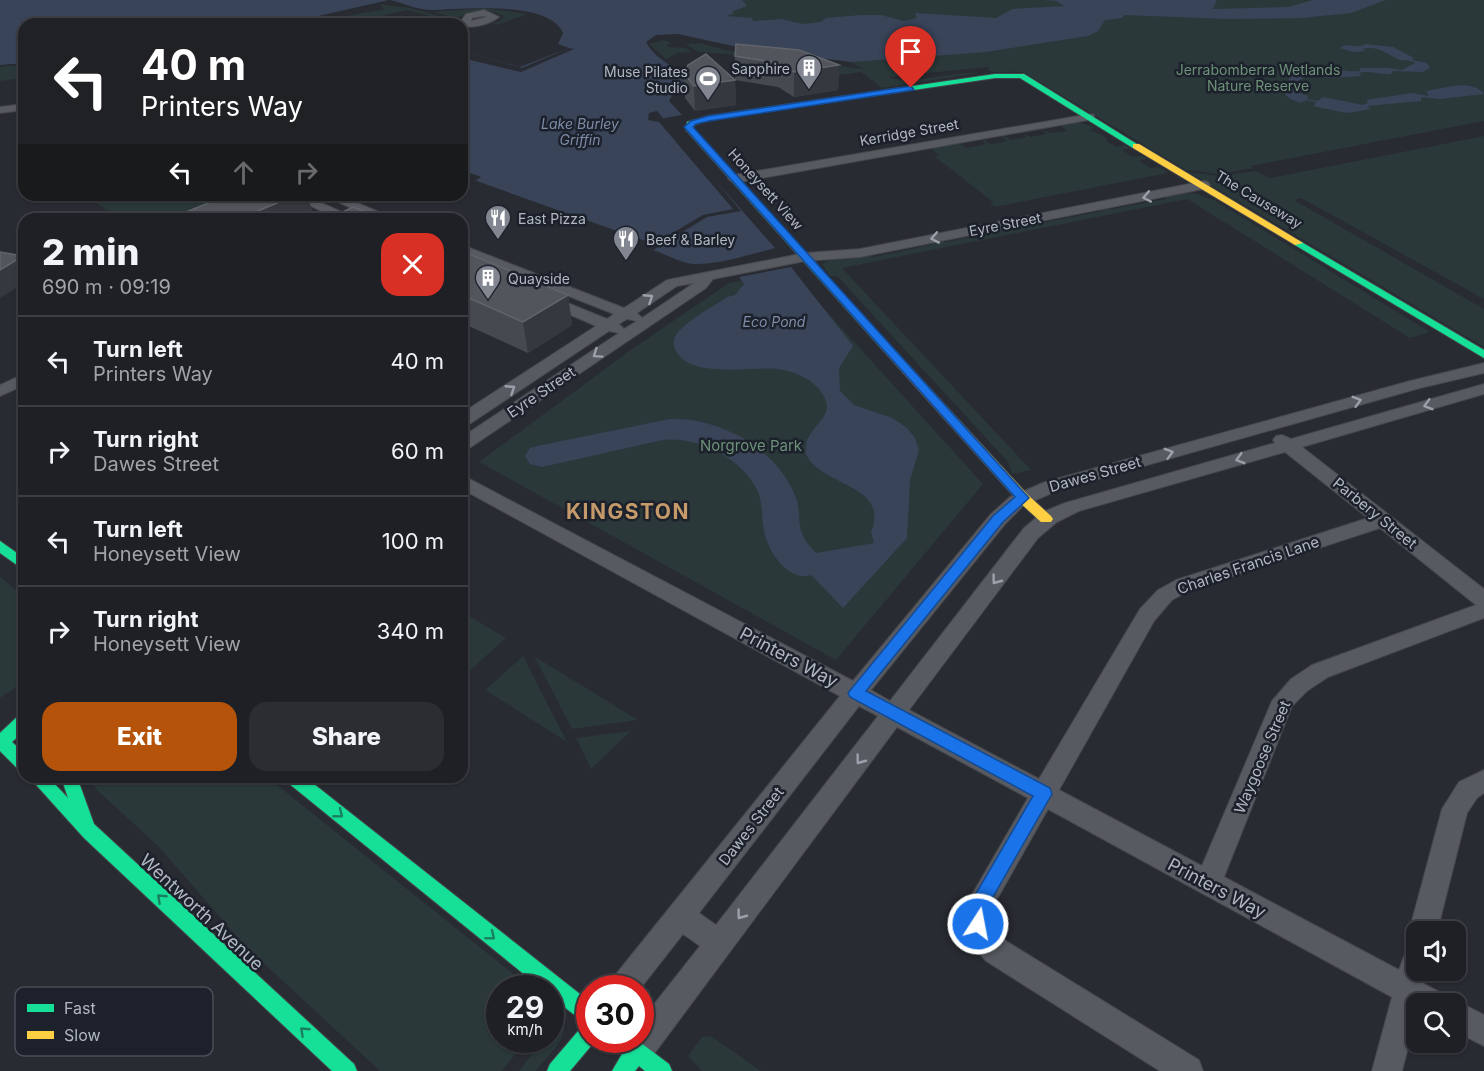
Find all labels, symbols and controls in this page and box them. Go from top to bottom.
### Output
pin [885,26,936,88]
icon: arrive [894,35,927,68]
text: 40 m [141,39,246,90]
icon: left [42,42,120,120]
building icon: Sapphire [794,53,824,91]
place label: Sapphire [731,60,790,77]
park label: Jerrabomberra Wetlands Nature Reserve [1176,61,1340,94]
place label: Muse Pilates Studio [604,63,688,96]
sports icon: Muse Pilates Studio [693,64,723,102]
text: Printers Way [141,90,303,123]
water label: Lake Burley Griffin [541,115,620,148]
street label: Kerridge Street [858,115,960,149]
street label: Honeysett View [725,145,807,233]
icon: left [164,156,197,189]
icon: ahead [227,156,260,189]
icon: right [290,156,323,189]
street label: The Causeway [1213,166,1306,232]
one-way arrow [1142,190,1152,203]
restaurant icon: East Pizza [483,203,513,241]
street label: Eyre Street [968,209,1043,239]
place label: East Pizza [518,210,586,227]
restaurant icon: Beef & Barley [611,224,641,262]
text: 2 min [42,230,139,274]
place label: Beef & Barley [646,231,735,248]
one-way arrow [930,231,940,244]
button: close [381,233,444,296]
building icon: Quayside [473,263,503,301]
place label: Quayside [508,270,570,287]
text: 690 m · 09:19 [42,275,171,299]
one-way arrow [643,294,653,306]
water label: Eco Pond [743,313,806,330]
text: Turn left [93,336,183,362]
icon: left [42,345,75,378]
one-way arrow [593,347,604,358]
text: 40 m [390,348,444,374]
text: Printers Way [93,362,213,386]
street label: Eyre Street [503,362,579,422]
one-way arrow [504,385,515,396]
one-way arrow [1351,396,1362,408]
one-way arrow [1423,398,1434,410]
text: Turn right [93,426,199,452]
icon: right [42,435,75,468]
park label: Norgrove Park [700,436,803,455]
text: 60 m [391,438,444,464]
one-way arrow [1163,448,1174,460]
one-way arrow [1235,451,1245,464]
text: Dawes Street [93,452,219,476]
street label: Dawes Street [1047,452,1143,496]
street label: Parbery Street [1329,473,1421,553]
district label: KINGSTON [566,499,690,524]
text: Turn left [93,516,183,542]
icon: left [42,525,75,558]
text: 100 m [382,528,444,554]
street label: Charles Francis Lane [1175,532,1321,598]
text: Honeysett View [93,542,241,566]
one-way arrow [992,574,1003,585]
text: Turn right [93,606,199,632]
icon: right [42,615,75,648]
text: 340 m [377,618,444,644]
street label: Printers Way [736,622,842,692]
text: Honeysett View [93,632,241,656]
street label: Waygoose Street [1230,698,1294,816]
button: Exit [42,702,237,771]
button: Share [249,702,444,771]
one-way arrow [856,754,867,765]
street label: Dawes Street [714,783,788,869]
one-way arrow [332,806,343,817]
street label: Wentworth Avenue [136,849,268,975]
street label: Printers Way [1164,853,1270,923]
position arrow [946,892,1010,956]
one-way arrow [157,895,168,906]
one-way arrow [738,908,749,919]
map controls [1406,921,1466,1053]
button: sound [1406,921,1466,981]
one-way arrow [484,928,495,939]
speed limit sign: 30 [576,975,654,1053]
legend [15,987,213,1056]
text: 29 [506,989,544,1025]
button: search [1406,993,1466,1053]
text: Fast [64,998,96,1018]
text: km/h [507,1020,543,1039]
text: Slow [64,1025,101,1045]
one-way arrow [300,1027,310,1038]

